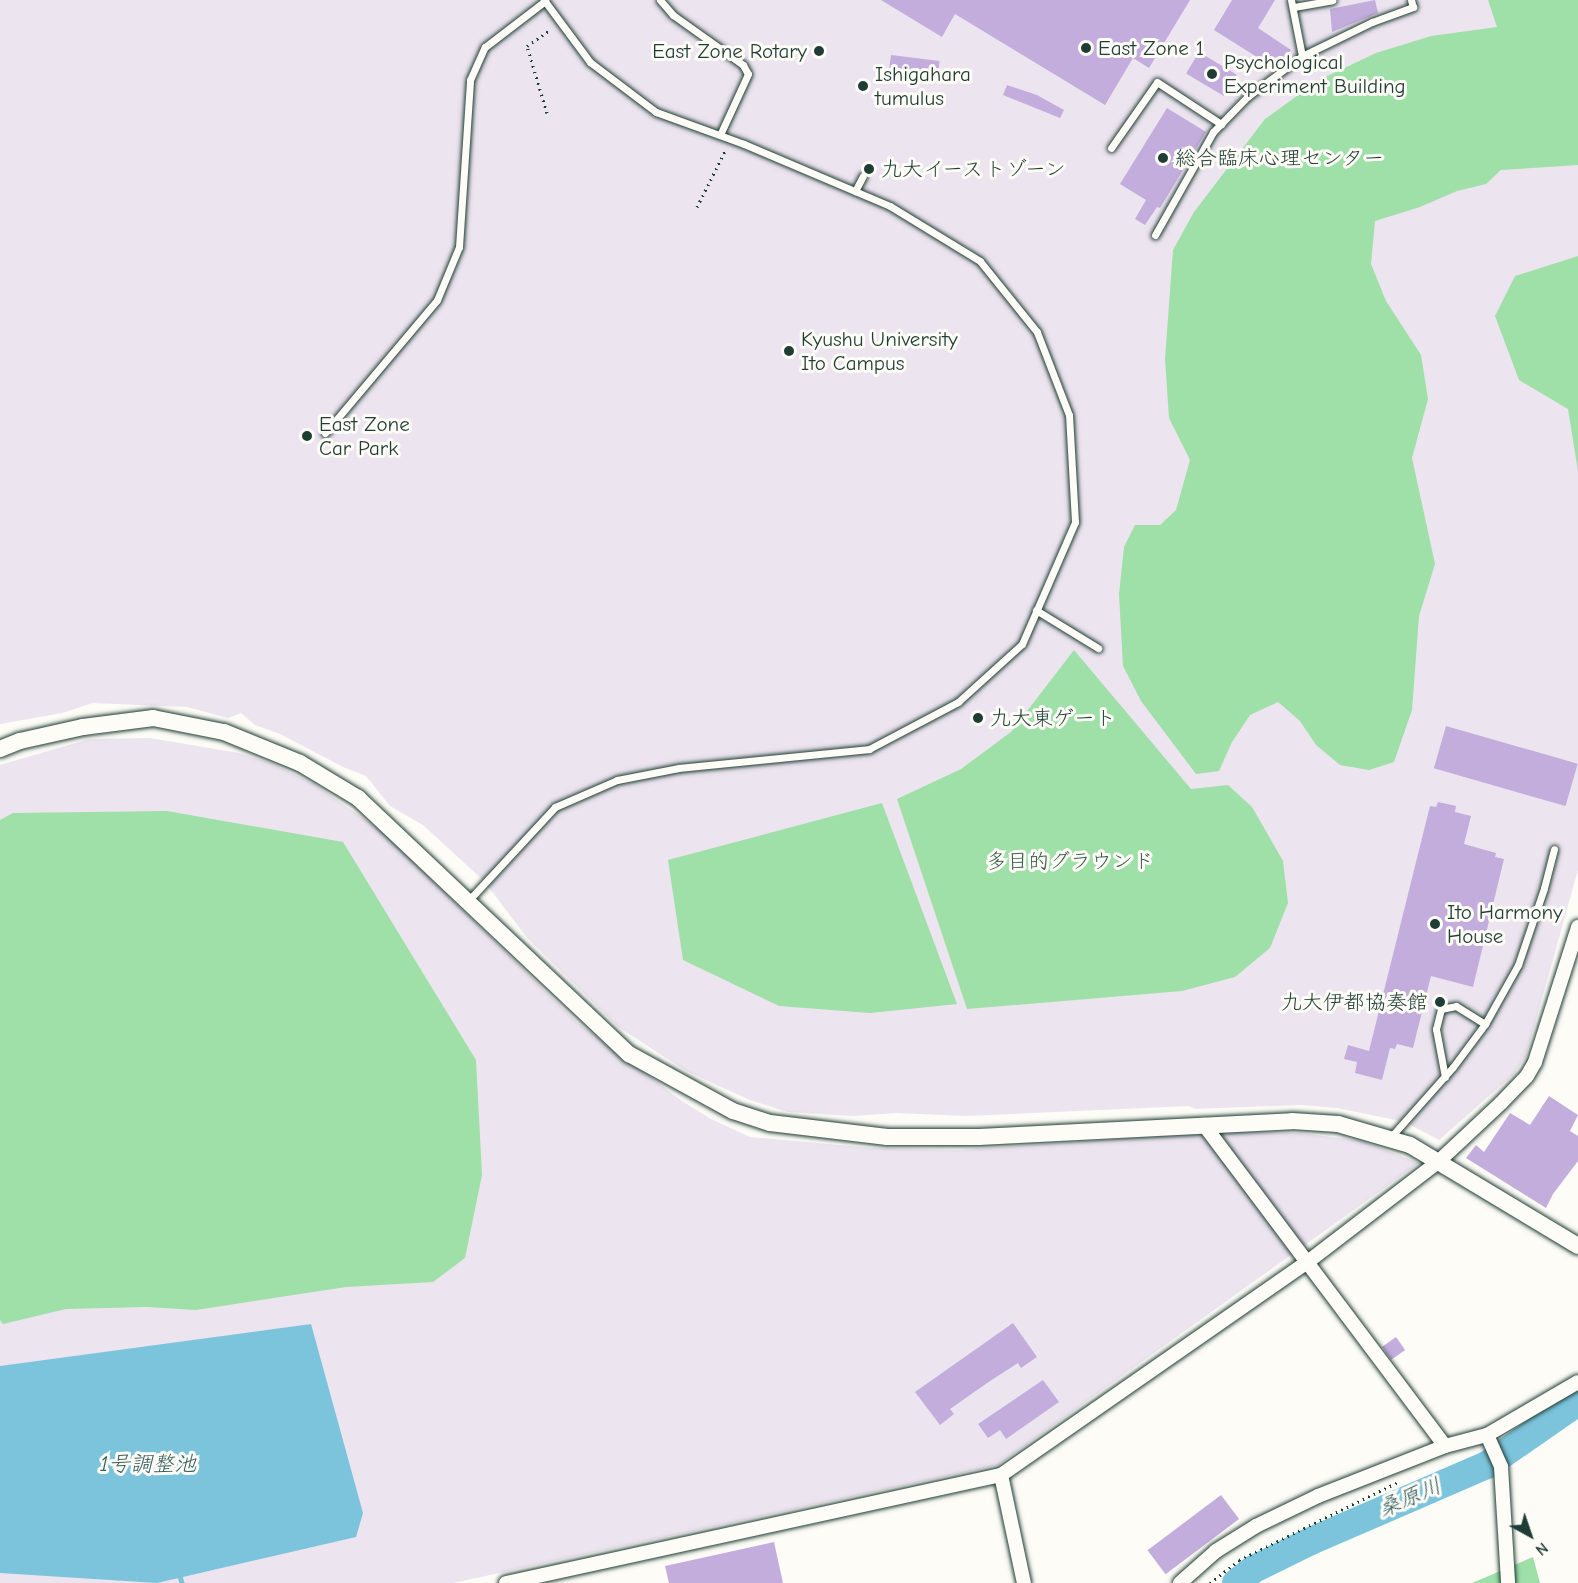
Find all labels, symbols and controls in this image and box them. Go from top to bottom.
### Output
place label: East Zone 1 [1098,35,1204,61]
place label: East Zone Rotary [652,38,807,64]
marker: East Zone 1 [1079,41,1093,55]
marker: East Zone Rotary [812,44,826,58]
place label: Psychological Experiment Building [1224,49,1406,99]
place label: Ishigahara tumulus [875,61,971,111]
marker: Psychological Experiment Building [1205,67,1219,81]
marker: Ishigahara tumulus [856,79,870,93]
place label: 総合臨床心理センター [1175,145,1385,171]
marker: 総合臨床心理センター [1156,151,1170,165]
place label: 九大イーストゾーン [881,156,1067,182]
marker: 九大イーストゾーン [862,162,876,176]
place label: Kyushu University Ito Campus [801,326,958,376]
marker: Kyushu University Ito Campus [782,344,796,358]
place label: East Zone Car Park [319,411,410,461]
marker: East Zone Car Park [300,429,314,443]
place label: 九大東ゲート [990,705,1116,731]
marker: 九大東ゲート [971,711,985,725]
park label: 多目的グラウンド [986,848,1154,874]
place label: Ito Harmony House [1447,899,1563,949]
marker: Ito Harmony House [1428,917,1442,931]
place label: 九大伊都協奏館 [1281,989,1428,1015]
marker: 九大伊都協奏館 [1433,995,1447,1009]
water label: 1号調整池 [100,1452,196,1478]
water label: 桑原川 [1374,1473,1446,1523]
north arrow [1500,1505,1560,1565]
text: N [1532,1539,1551,1559]

